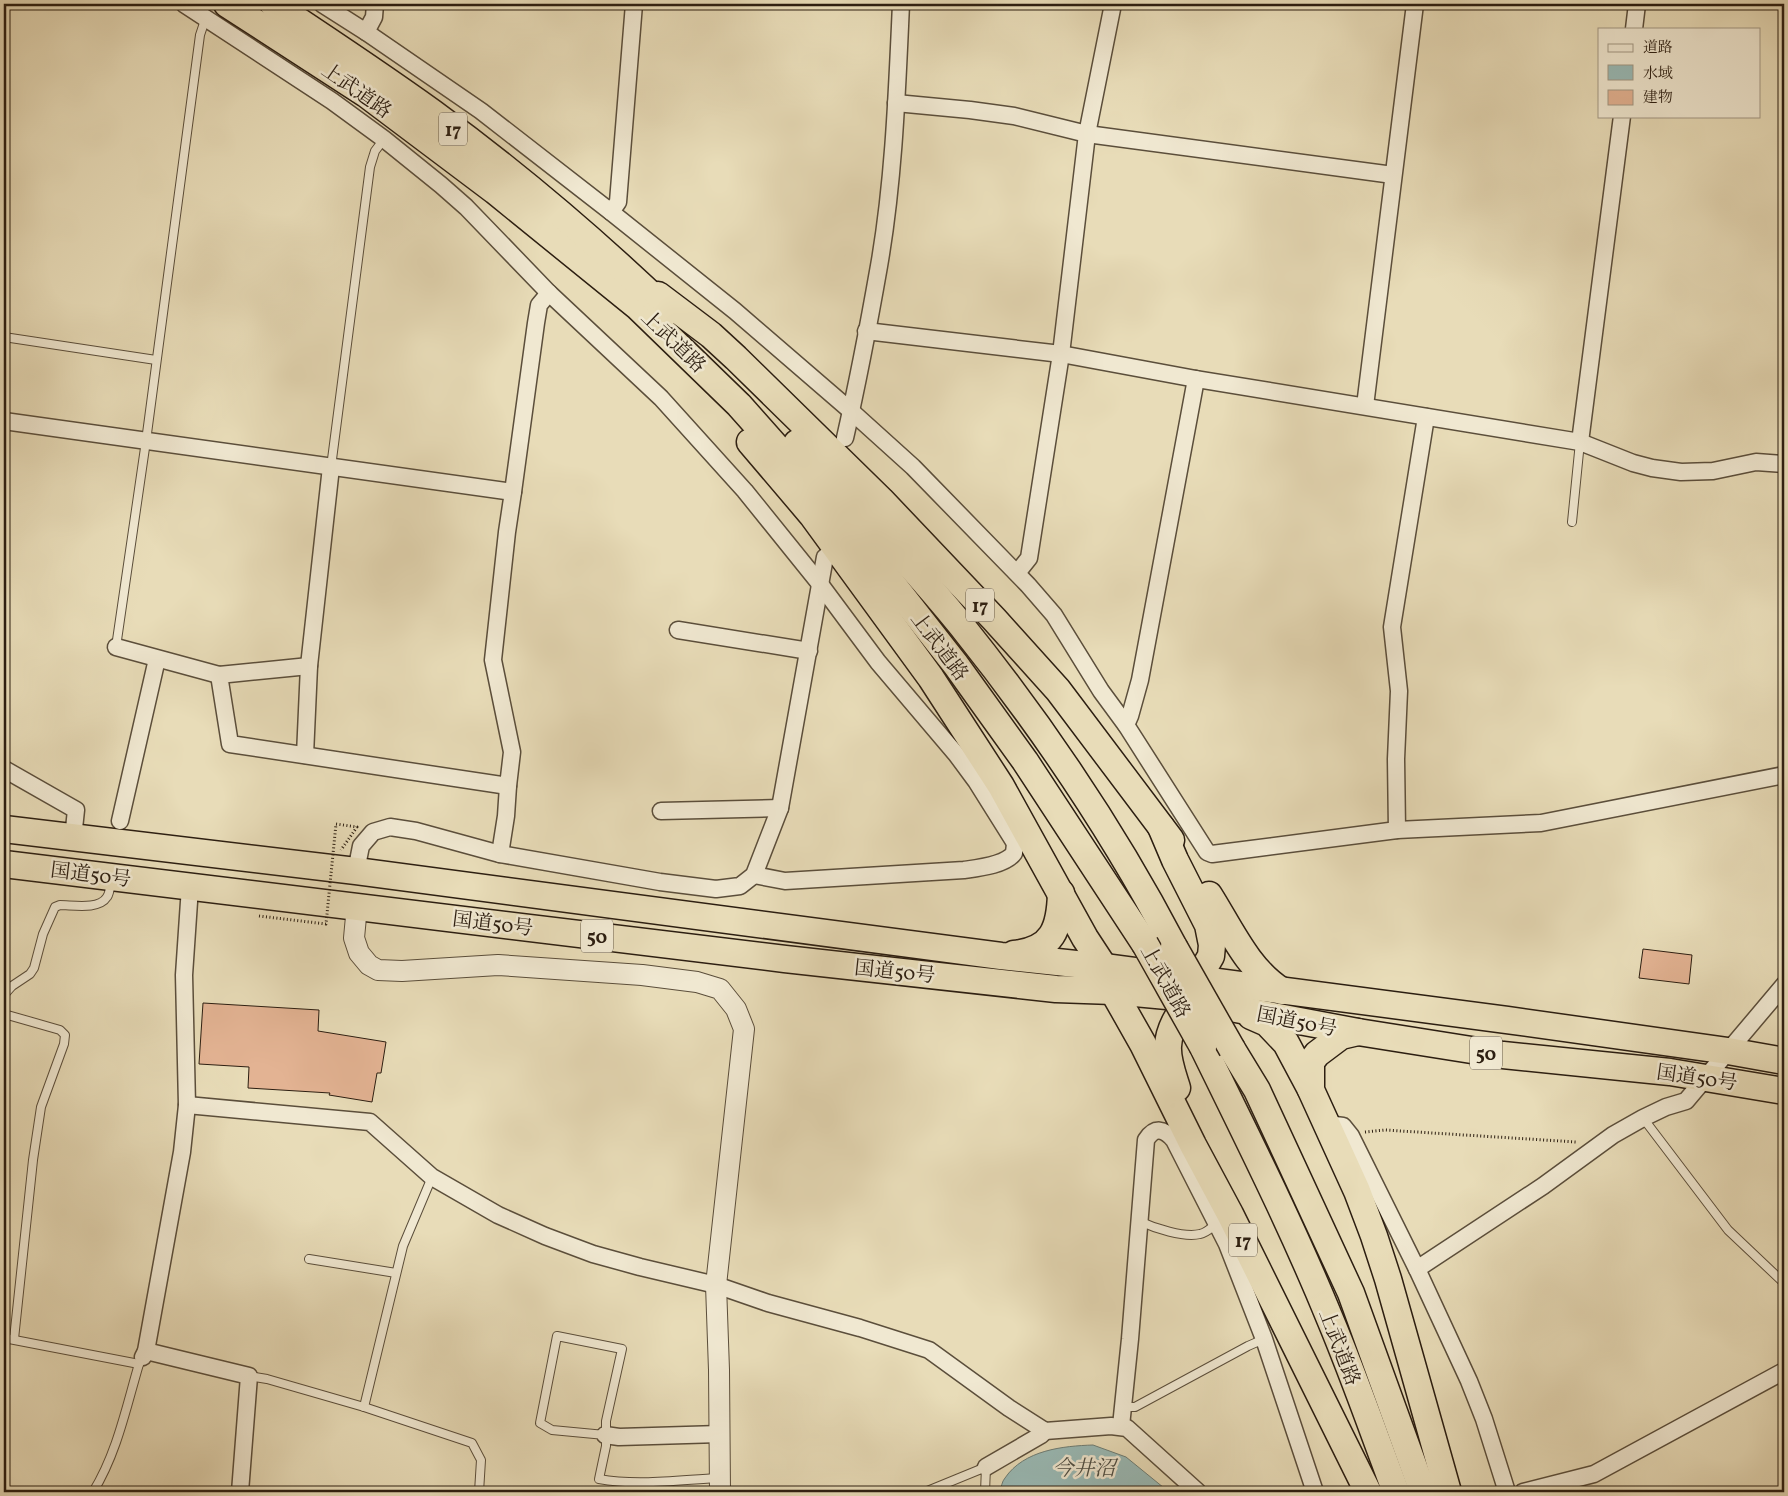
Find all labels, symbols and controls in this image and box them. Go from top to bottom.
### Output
legend [1598,28,1760,118]
text: 道路 [1643,38,1673,59]
street label: 上武道路 [315,57,397,126]
text: 水域 [1643,64,1673,85]
text: 建物 [1643,88,1673,109]
road number: 17 [439,112,467,146]
street label: 上武道路 [634,305,711,380]
road number: 17 [966,588,994,622]
street label: 上武道路 [903,607,974,688]
street label: 国道50号 [49,857,133,895]
street label: 国道50号 [451,906,535,944]
road number: 50 [581,919,613,952]
street label: 上武道路 [1133,940,1196,1024]
street label: 国道50号 [853,955,937,991]
street label: 国道50号 [1254,1001,1339,1044]
road number: 50 [1470,1036,1502,1070]
street label: 国道50号 [1655,1059,1739,1098]
road number: 17 [1229,1224,1257,1256]
street label: 上武道路 [1311,1305,1366,1390]
water label: 今井沼 [1053,1455,1118,1484]

